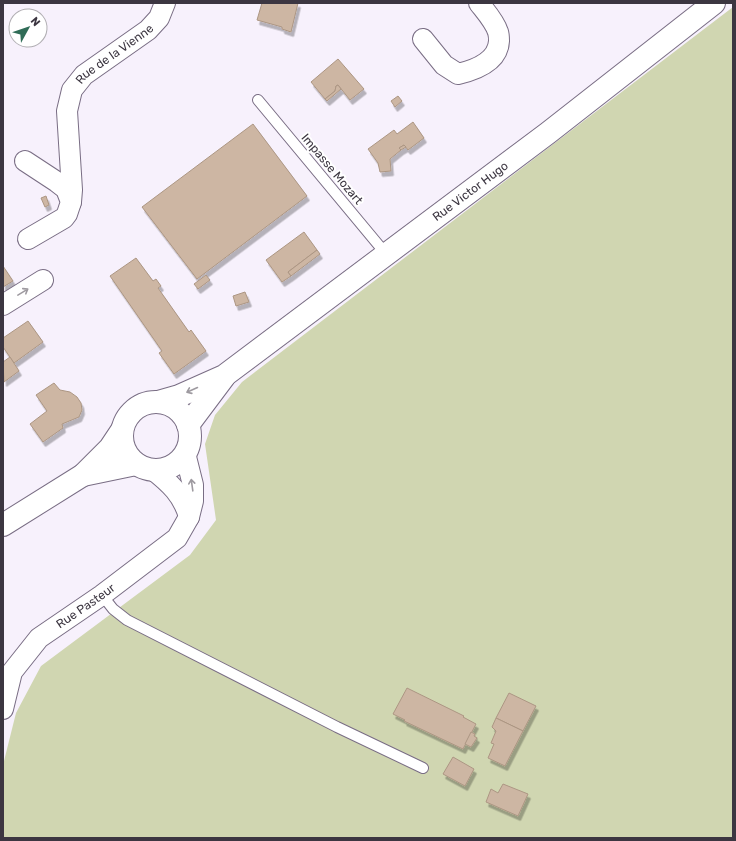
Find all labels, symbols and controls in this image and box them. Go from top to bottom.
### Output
north arrow [8,8,48,48]
text: N [28,15,43,29]
street label: Rue de la Vienne [73,21,157,87]
street label: Impasse Mozart [298,131,366,207]
street label: Rue Victor Hugo [430,158,511,224]
one-way arrow [17,288,29,296]
one-way arrow [186,387,198,395]
one-way arrow [188,479,196,492]
street label: Rue Pasteur [53,580,118,631]

